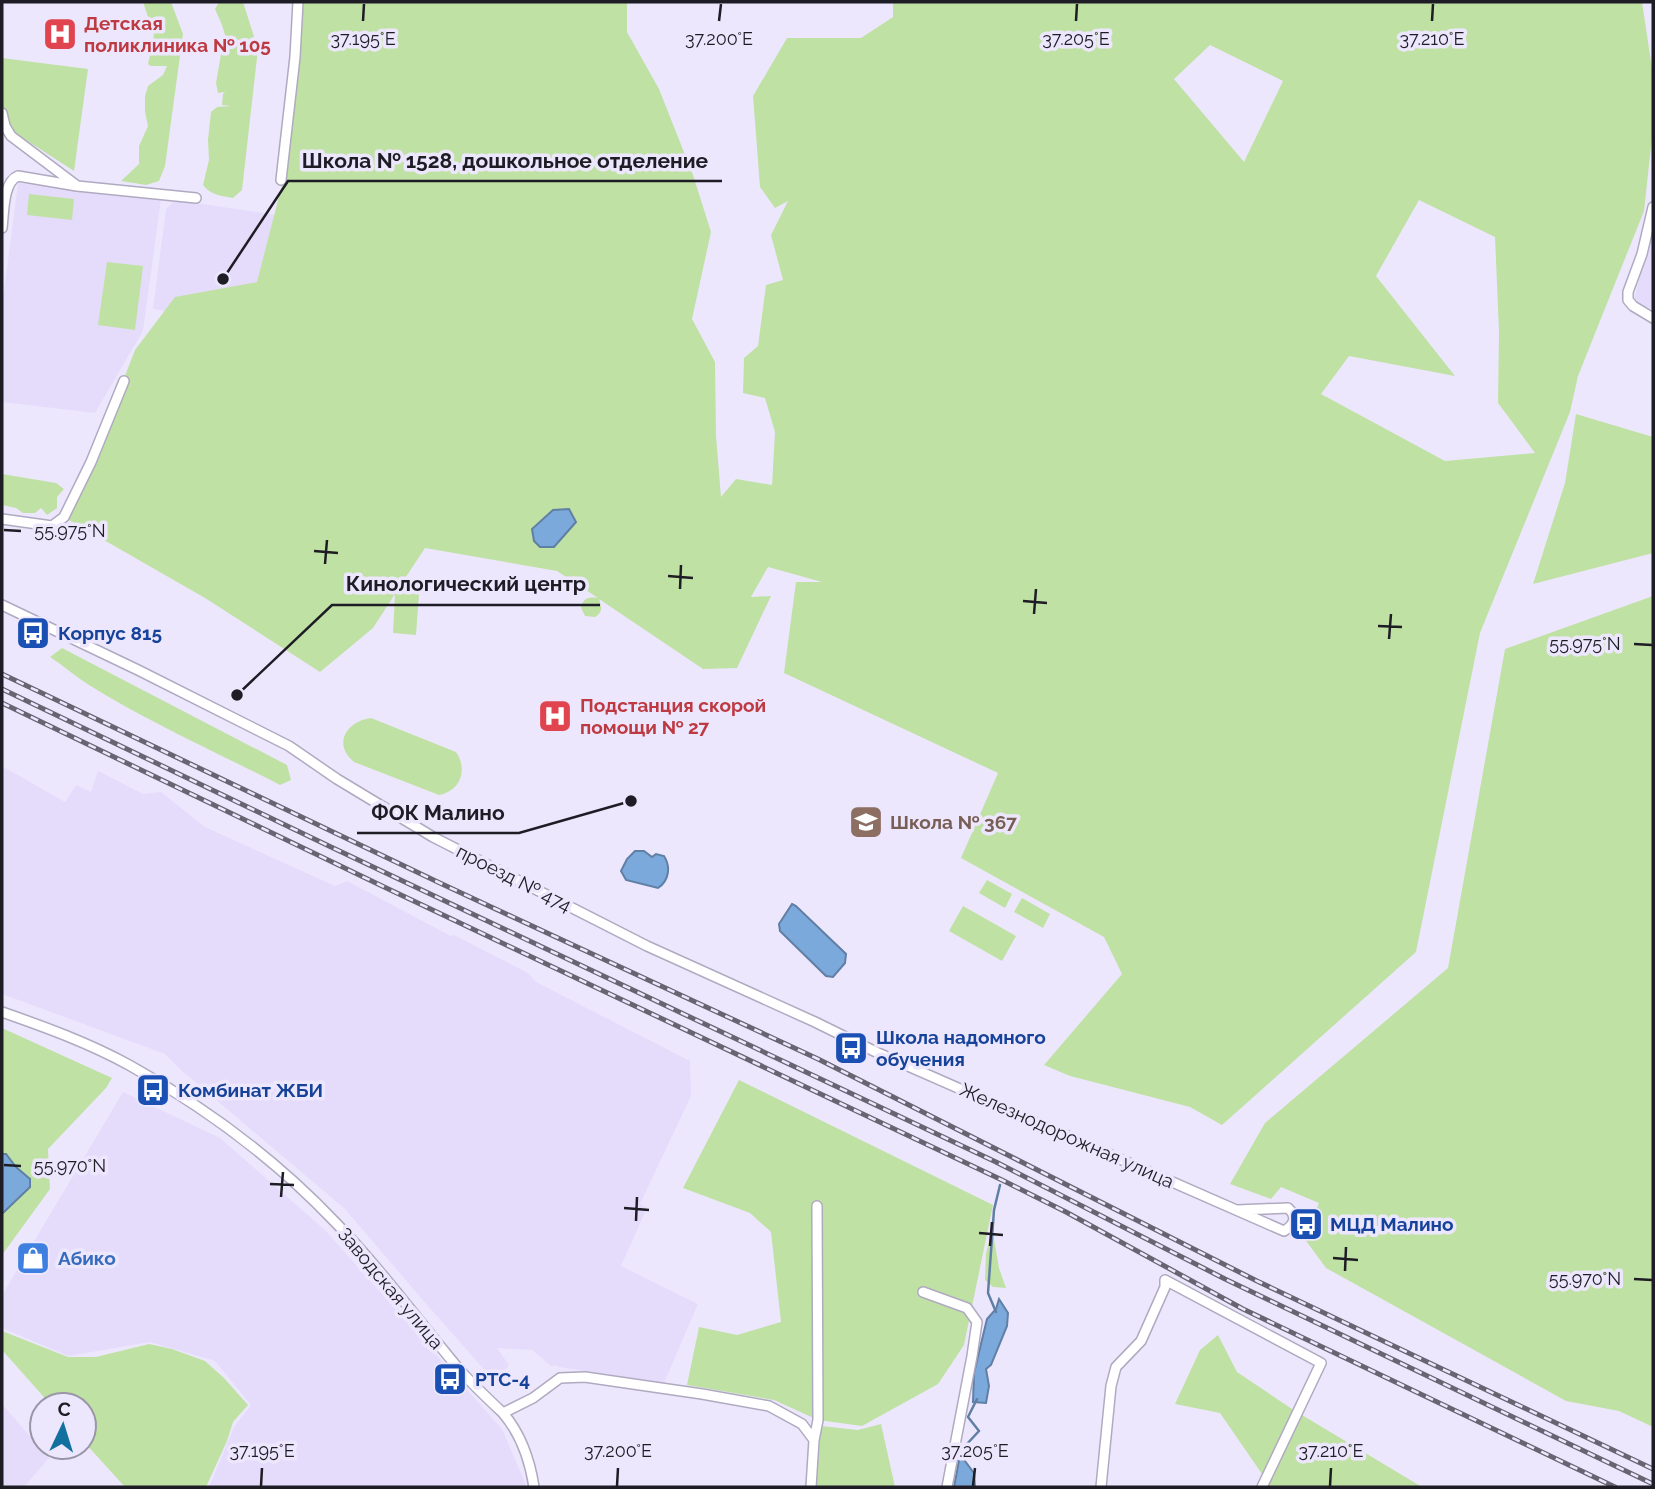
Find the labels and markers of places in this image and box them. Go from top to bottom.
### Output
place label: Детская поликлиника № 105 [84,12,271,56]
hospital icon: Детская поликлиника № 105 [41,15,79,53]
callout: Школа № 1528, дошкольное отделение [288,139,722,181]
callout: Кинологический центр [332,563,600,605]
bus stop icon: Корпус 815 [14,614,52,652]
place label: Корпус 815 [58,622,162,644]
place label: Подстанция скорой помощи № 27 [580,694,766,738]
hospital icon: Подстанция скорой помощи № 27 [536,697,574,735]
callout: ФОК Малино [357,791,519,833]
school or university icon: Школа № 367 [847,803,885,841]
place label: Школа № 367 [890,811,1017,833]
place label: Школа надомного обучения [876,1026,1046,1070]
bus stop icon: Школа надомного обучения [832,1029,870,1067]
bus stop icon: Комбинат ЖБИ [134,1071,172,1109]
place label: Комбинат ЖБИ [178,1079,323,1101]
bus stop icon: МЦД Малино [1287,1205,1325,1243]
place label: МЦД Малино [1330,1213,1454,1235]
shop icon: Абико [14,1239,52,1277]
place label: Абико [58,1247,116,1269]
bus stop icon: РТС-4 [431,1360,469,1398]
place label: РТС-4 [475,1368,530,1390]

